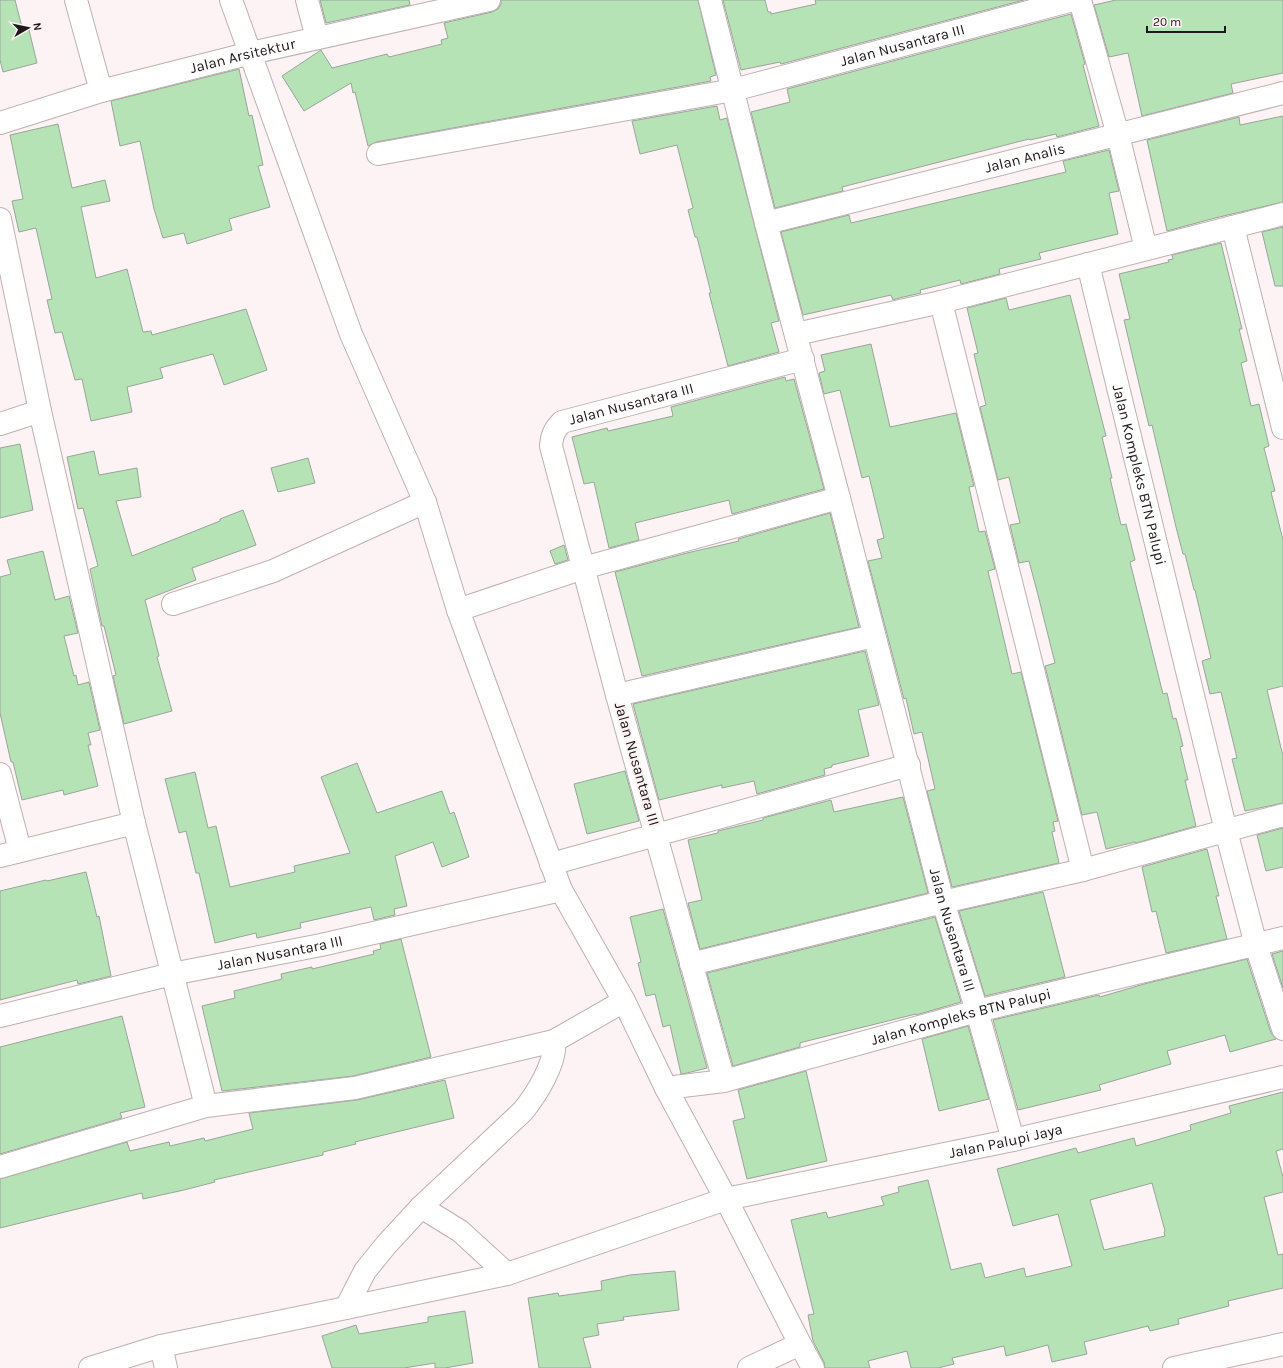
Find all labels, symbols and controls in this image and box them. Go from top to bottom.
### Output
north arrow [8,8,48,48]
scale bar [1147,8,1225,34]
text: 20 m [1153,15,1181,29]
street label: Jalan Nusantara III [838,20,967,70]
text: N [30,22,44,31]
street label: Jalan Arsitektur [188,34,298,77]
street label: Jalan Analis [983,139,1067,177]
street label: Jalan Nusantara III [567,379,695,429]
street label: Jalan Kompleks BTN Palupi [1109,383,1170,567]
street label: Jalan Nusantara III [611,700,663,828]
street label: Jalan Nusantara III [926,866,979,994]
street label: Jalan Nusantara III [215,931,344,974]
street label: Jalan Kompleks BTN Palupi [869,985,1053,1049]
street label: Jalan Palupi Jaya [947,1120,1064,1162]

